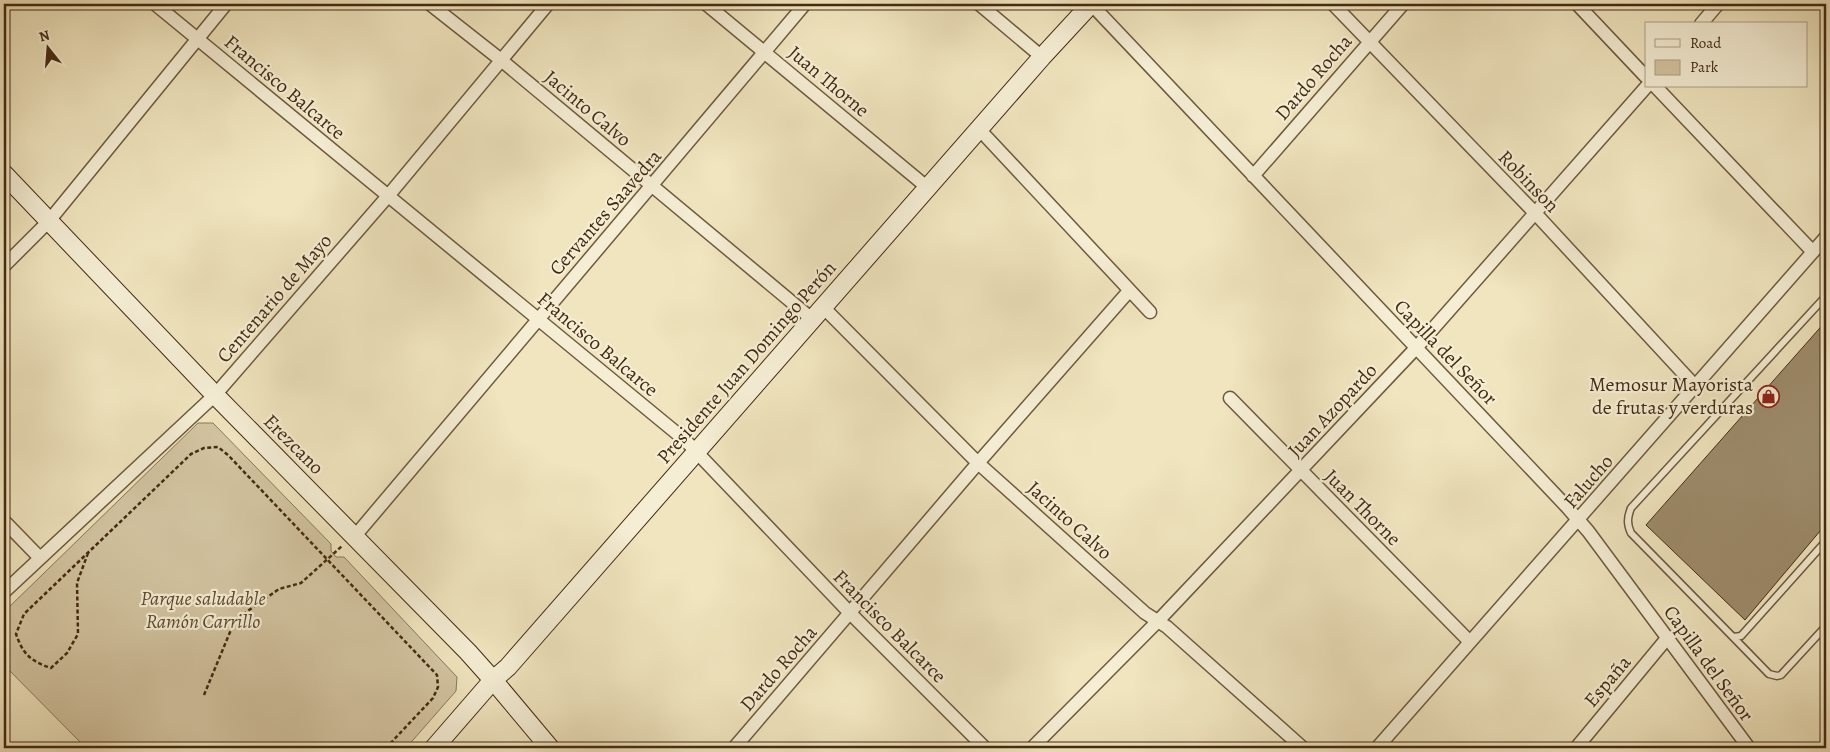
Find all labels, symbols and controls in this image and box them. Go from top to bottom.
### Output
north arrow [22,22,72,72]
legend [1645,22,1808,88]
text: N [37,25,52,47]
street label: Dardo Rocha [1269,28,1359,126]
street label: Francisco Balcarce [218,29,351,146]
text: Road [1690,33,1722,53]
street label: Juan Thorne [782,39,875,123]
text: Park [1690,57,1719,77]
street label: Jacinto Calvo [538,64,637,153]
street label: Cervantes Saavedra [543,143,668,281]
street label: Robinson [1492,144,1565,219]
street label: Centenario de Mayo [211,228,338,369]
street label: Presidente Juan Domingo Perón [651,255,842,470]
street label: Francisco Balcarce [531,286,664,403]
street label: Capilla del Señor [1388,293,1503,411]
street label: Juan Azopardo [1282,357,1383,463]
place label: Memosur Mayorista de frutas y verduras [1589,371,1754,421]
shop icon: Memosur Mayorista de frutas y verduras [1757,384,1781,408]
street label: Erezcano [257,408,330,481]
street label: Falucho [1557,448,1619,514]
street label: Juan Thorne [1318,463,1407,552]
street label: Jacinto Calvo [1021,475,1118,566]
street label: Francisco Balcarce [827,564,952,689]
park label: Parque saludable Ramón Carrillo [140,585,266,635]
street label: Capilla del Señor [1657,600,1760,727]
street label: Dardo Rocha [734,619,824,717]
street label: España [1578,649,1638,713]

